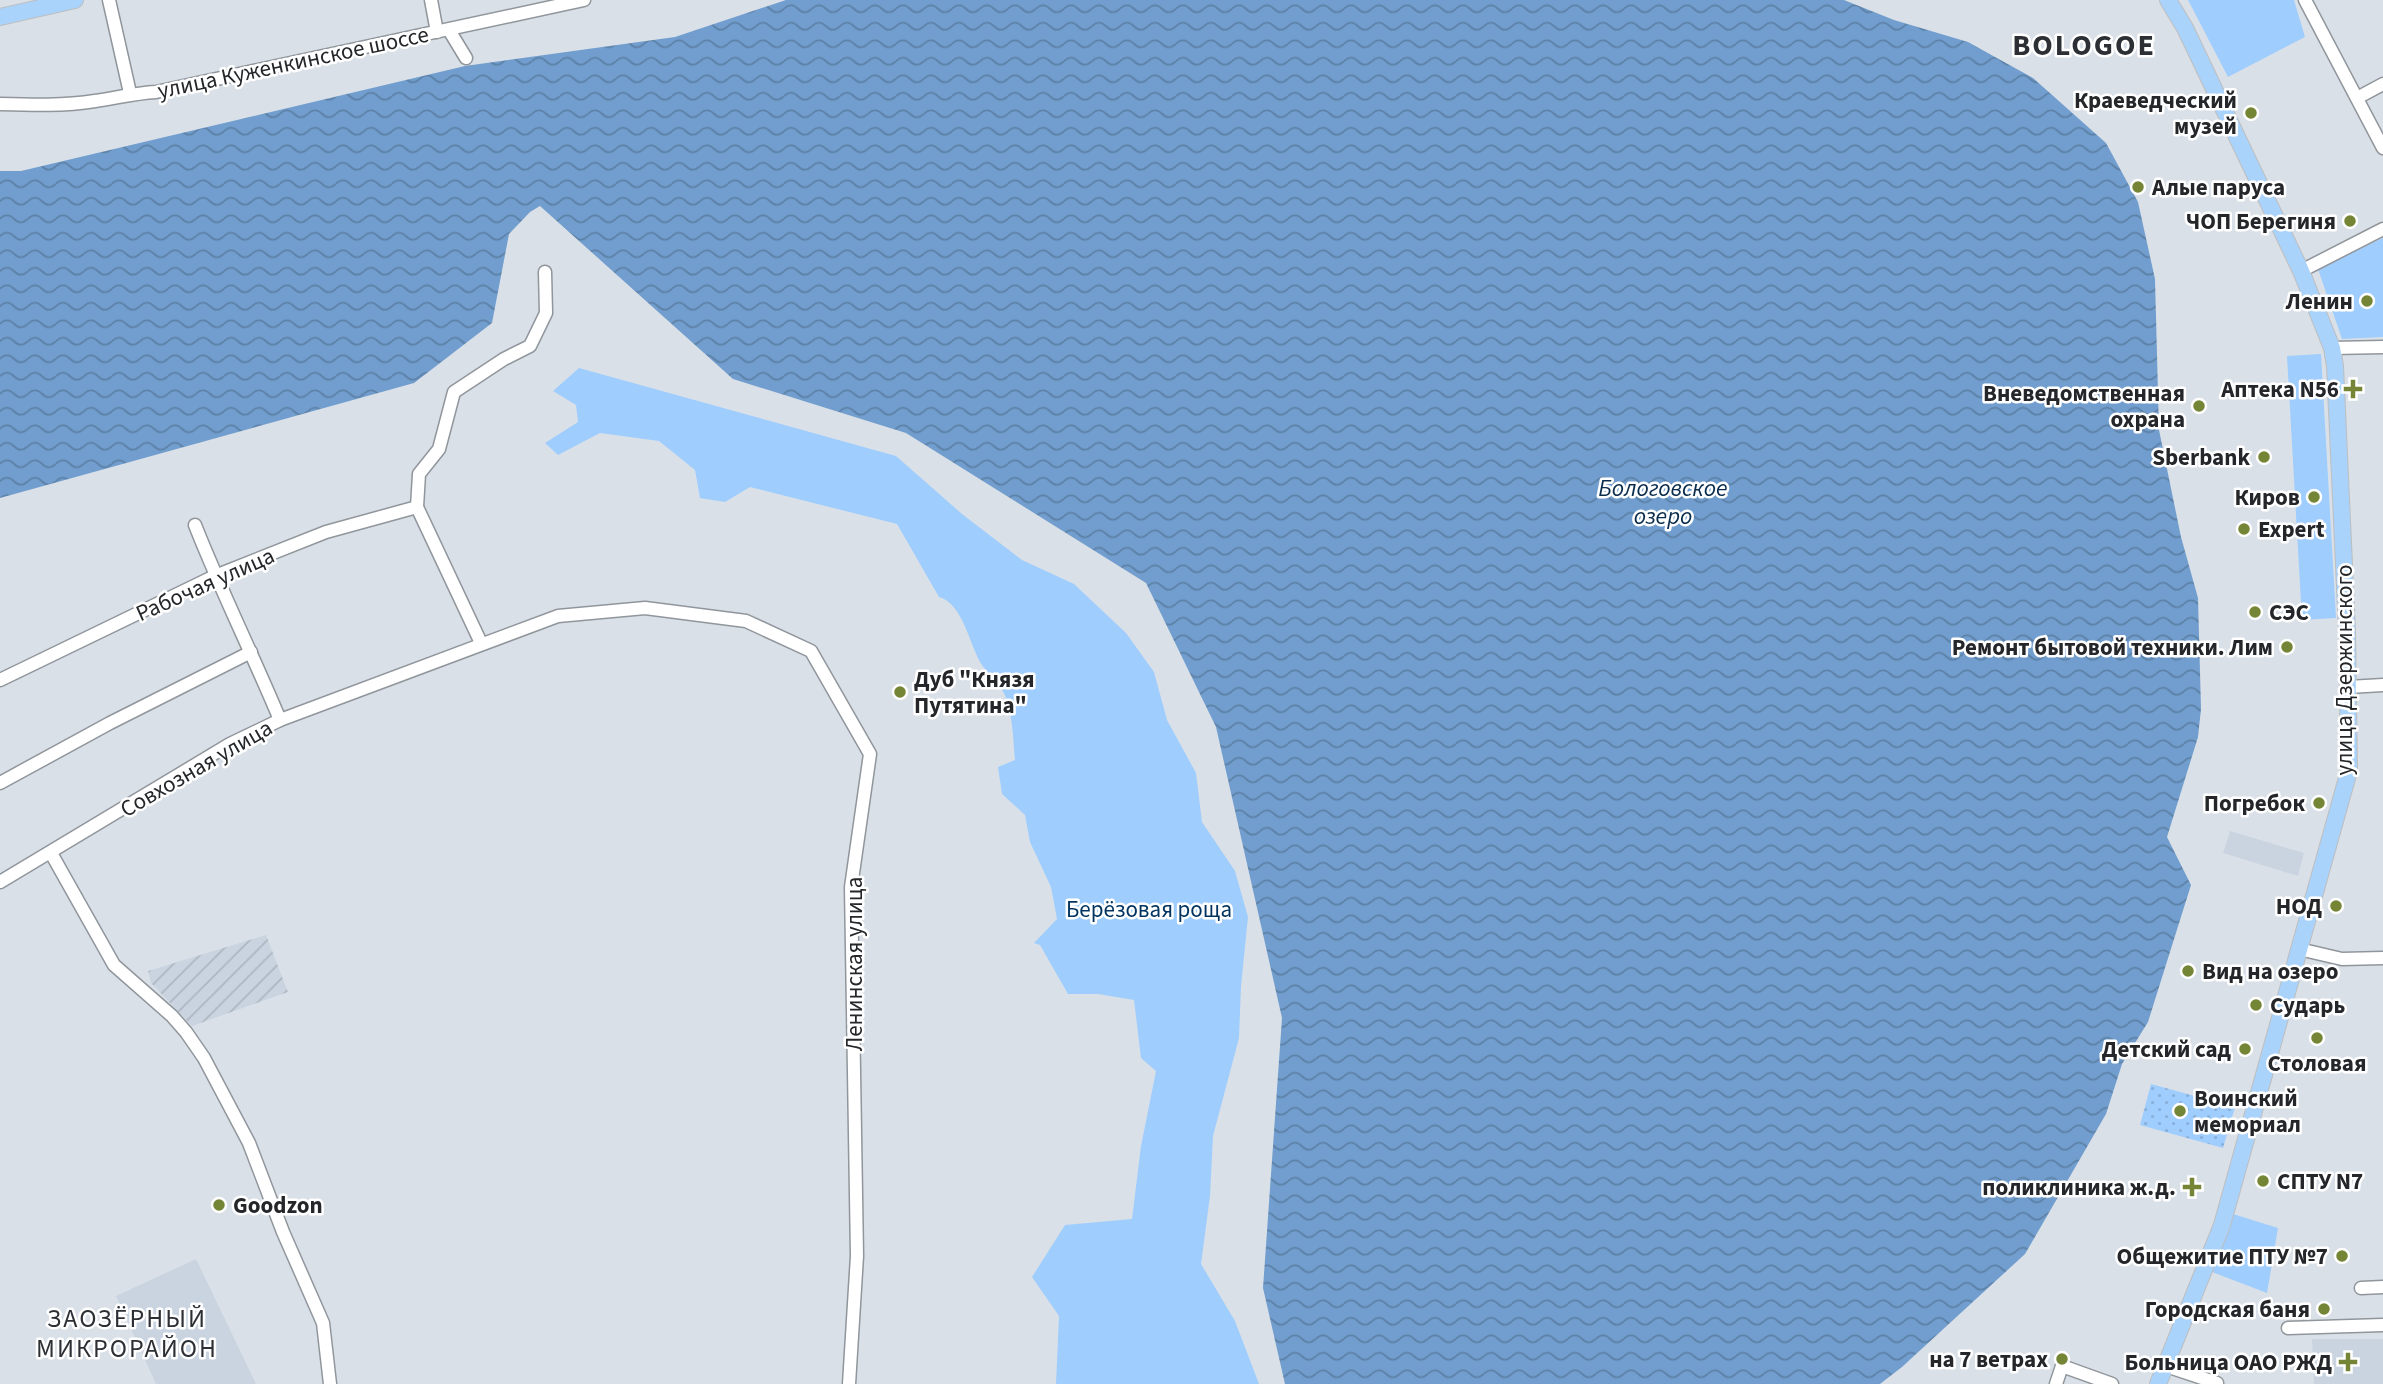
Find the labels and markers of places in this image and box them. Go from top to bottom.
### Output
place label: Краеведческий музей [2074,84,2237,143]
marker: Краеведческий музей [2243,105,2259,121]
place label: Алые паруса [2151,171,2285,204]
marker: Алые паруса [2130,179,2146,195]
place label: ЧОП Берегиня [2186,205,2336,238]
marker: ЧОП Берегиня [2342,213,2358,229]
place label: Ленин [2285,285,2353,318]
marker: Ленин [2359,293,2375,309]
place label: Аптека N56 [2220,373,2339,406]
place label: Вневедомственная охрана [1983,377,2185,436]
marker: Аптека N56 [2345,381,2361,397]
marker: Вневедомственная охрана [2191,398,2207,414]
place label: Sberbank [2152,441,2250,474]
marker: Sberbank [2256,449,2272,465]
place label: Киров [2234,481,2300,514]
marker: Киров [2306,489,2322,505]
place label: Expert [2258,513,2325,546]
marker: Expert [2236,521,2252,537]
place label: СЭС [2269,596,2309,629]
marker: СЭС [2247,604,2263,620]
place label: Ремонт бытовой техники. Лим [1952,631,2273,664]
marker: Ремонт бытовой техники. Лим [2279,639,2295,655]
place label: Дуб "Князя Путятина" [914,663,1035,722]
marker: Дуб "Князя Путятина" [892,684,908,700]
place label: Погребок [2204,787,2305,820]
marker: Погребок [2311,795,2327,811]
place label: НОД [2276,890,2323,923]
marker: НОД [2328,898,2344,914]
place label: Вид на озеро [2202,955,2338,988]
marker: Вид на озеро [2180,963,2196,979]
place label: Сударь [2270,989,2345,1022]
marker: Сударь [2248,997,2264,1013]
marker: Столовая [2309,1030,2325,1046]
place label: Детский сад [2102,1033,2232,1066]
marker: Детский сад [2237,1041,2253,1057]
place label: Столовая [2268,1047,2366,1080]
place label: Воинский мемориал [2194,1082,2301,1141]
marker: Воинский мемориал [2172,1103,2188,1119]
place label: СПТУ N7 [2277,1165,2363,1198]
place label: поликлиника ж.д. [1982,1171,2176,1204]
marker: СПТУ N7 [2255,1173,2271,1189]
marker: поликлиника ж.д. [2182,1177,2202,1197]
place label: Goodzon [233,1189,323,1222]
marker: Goodzon [211,1197,227,1213]
place label: Общежитие ПТУ №7 [2117,1240,2328,1273]
marker: Общежитие ПТУ №7 [2334,1248,2350,1264]
place label: Городская баня [2145,1293,2310,1326]
marker: Городская баня [2316,1301,2332,1317]
place label: на 7 ветрах [1929,1343,2048,1376]
place label: Больница ОАО РЖД [2124,1346,2333,1379]
marker: на 7 ветрах [2054,1351,2070,1367]
marker: Больница ОАО РЖД [2338,1352,2358,1372]

